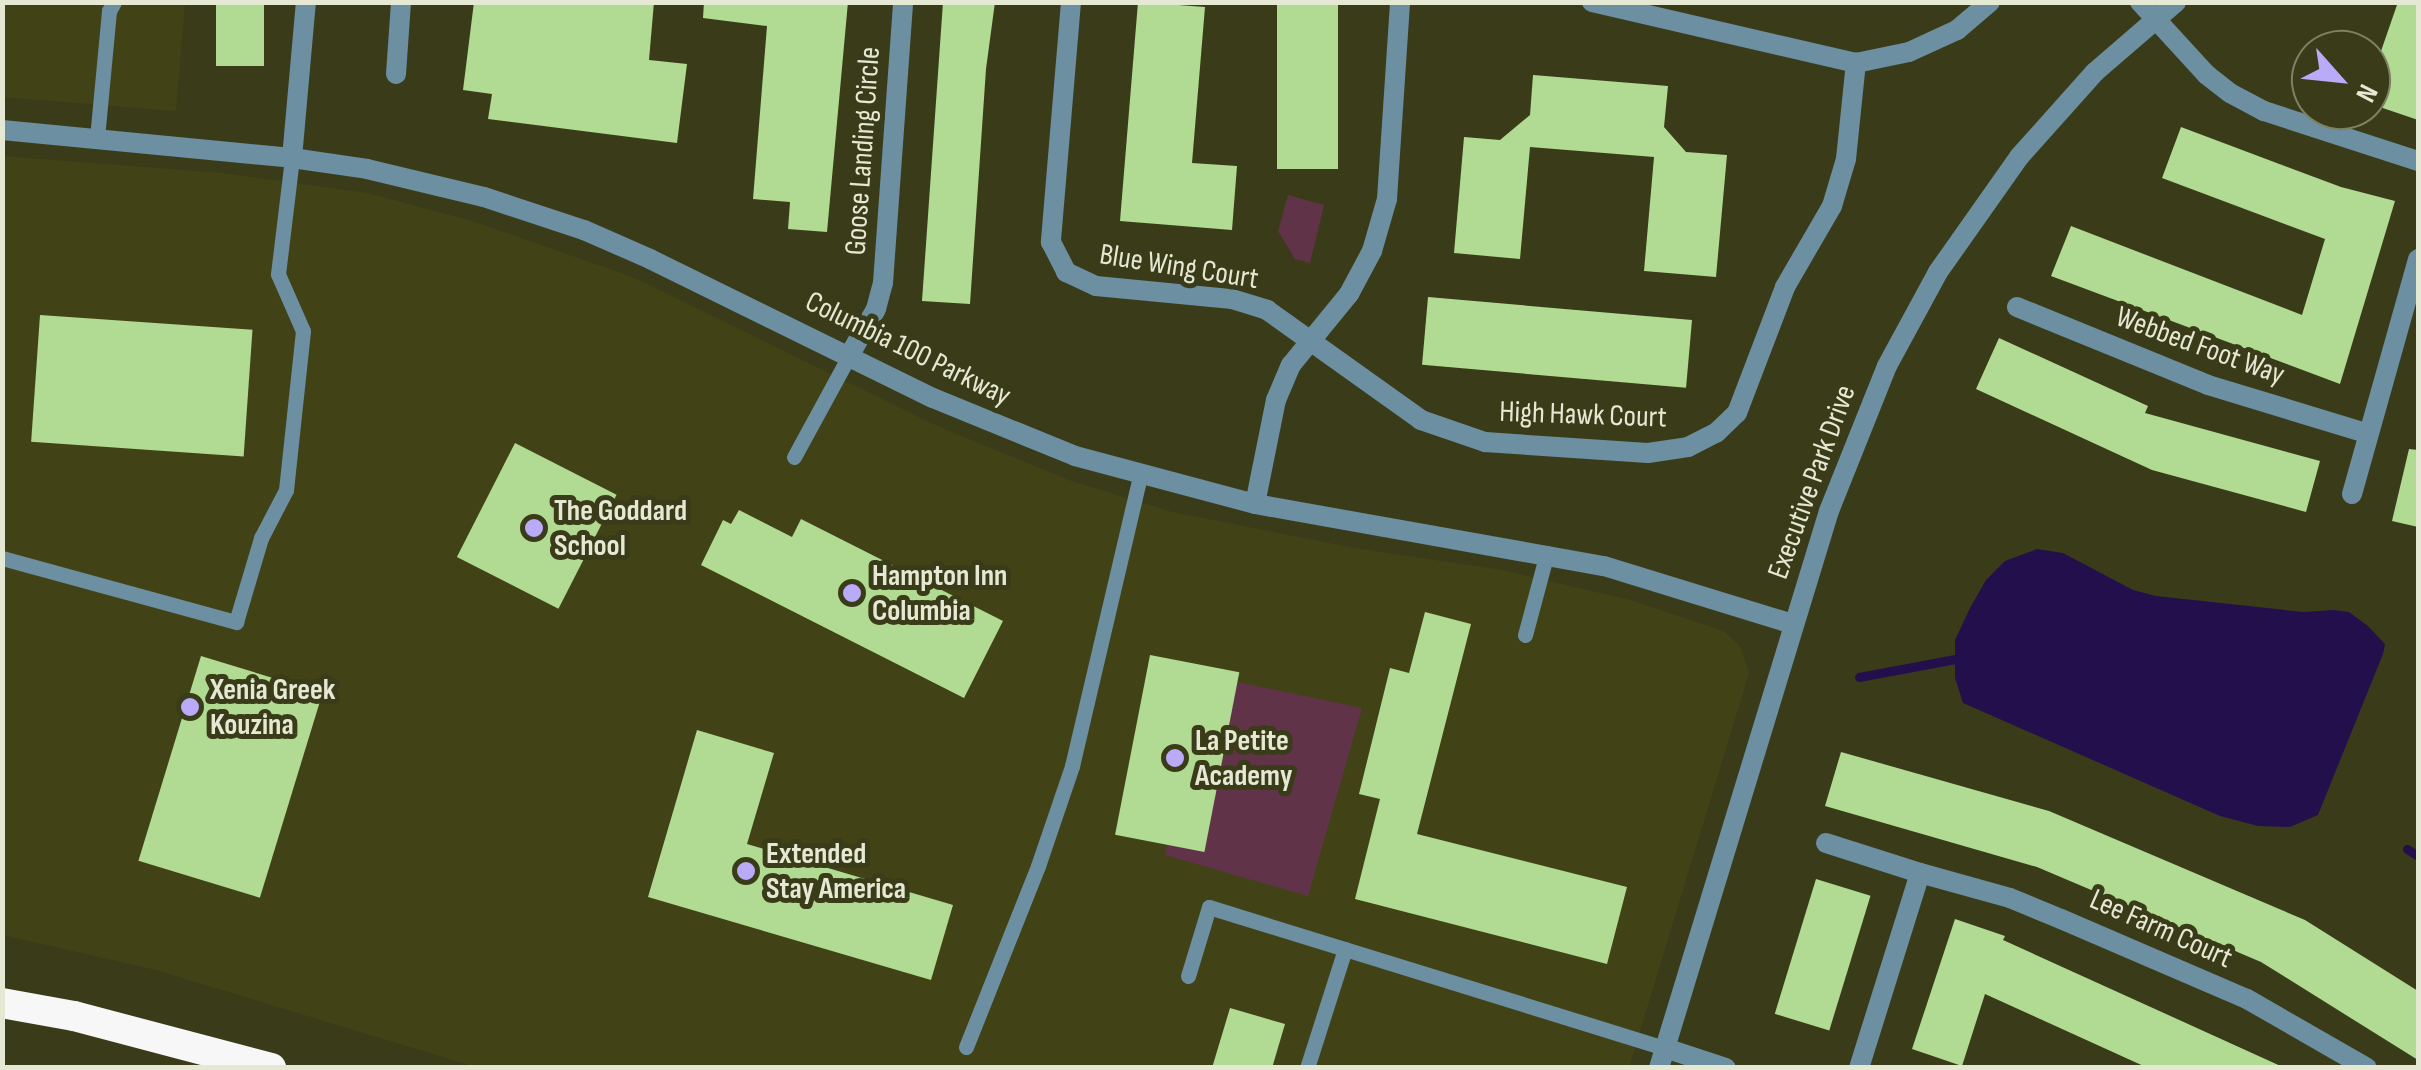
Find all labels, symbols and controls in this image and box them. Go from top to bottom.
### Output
north arrow [2291,30,2391,130]
street label: Goose Landing Circle [838,46,888,256]
text: N [2348,79,2384,107]
street label: Blue Wing Court [1097,237,1261,297]
street label: Columbia 100 Parkway [800,284,1016,414]
street label: Webbed Foot Way [2111,299,2289,393]
street label: Executive Park Drive [1760,380,1864,584]
street label: High Hawk Court [1499,394,1667,436]
place label: The Goddard School [554,493,687,564]
marker: The Goddard School [523,517,545,539]
place label: Hampton Inn Columbia [872,558,1007,628]
marker: Hampton Inn Columbia [841,582,863,604]
place label: Xenia Greek Kouzina [210,672,336,742]
marker: Xenia Greek Kouzina [179,696,201,718]
place label: La Petite Academy [1195,723,1292,794]
marker: La Petite Academy [1164,747,1186,769]
place label: Extended Stay America [766,836,906,906]
marker: Extended Stay America [735,860,757,882]
street label: Lee Farm Court [2084,882,2238,976]

